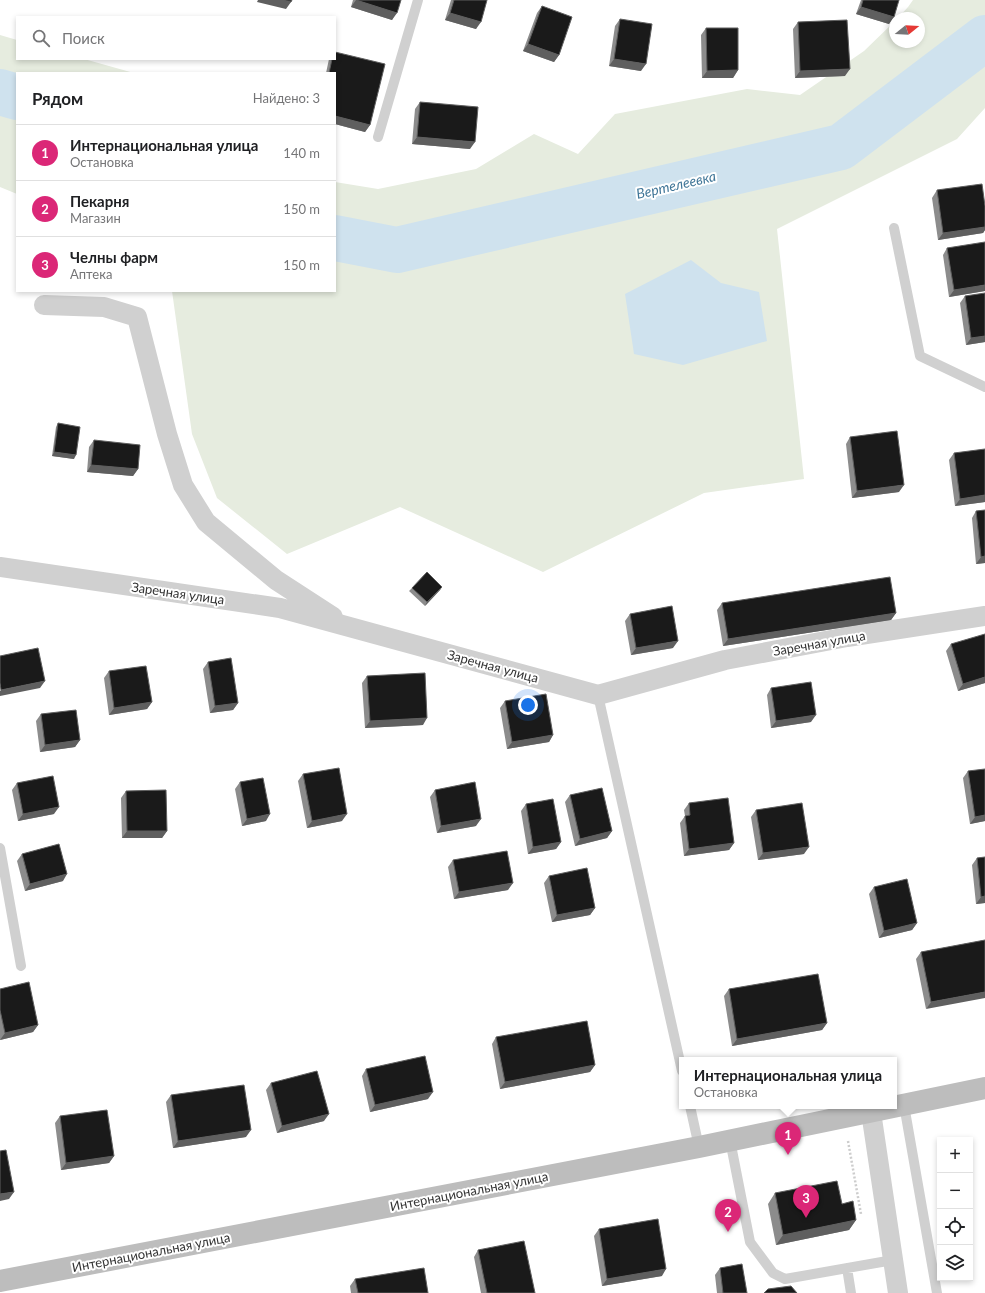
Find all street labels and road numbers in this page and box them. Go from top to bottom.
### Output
street label: Заречная улица [130,579,226,607]
street label: Заречная улица [771,627,867,659]
street label: Заречная улица [446,646,540,686]
street label: Интернациональная улица [389,1168,549,1214]
street label: Интернациональная улица [71,1229,231,1275]

